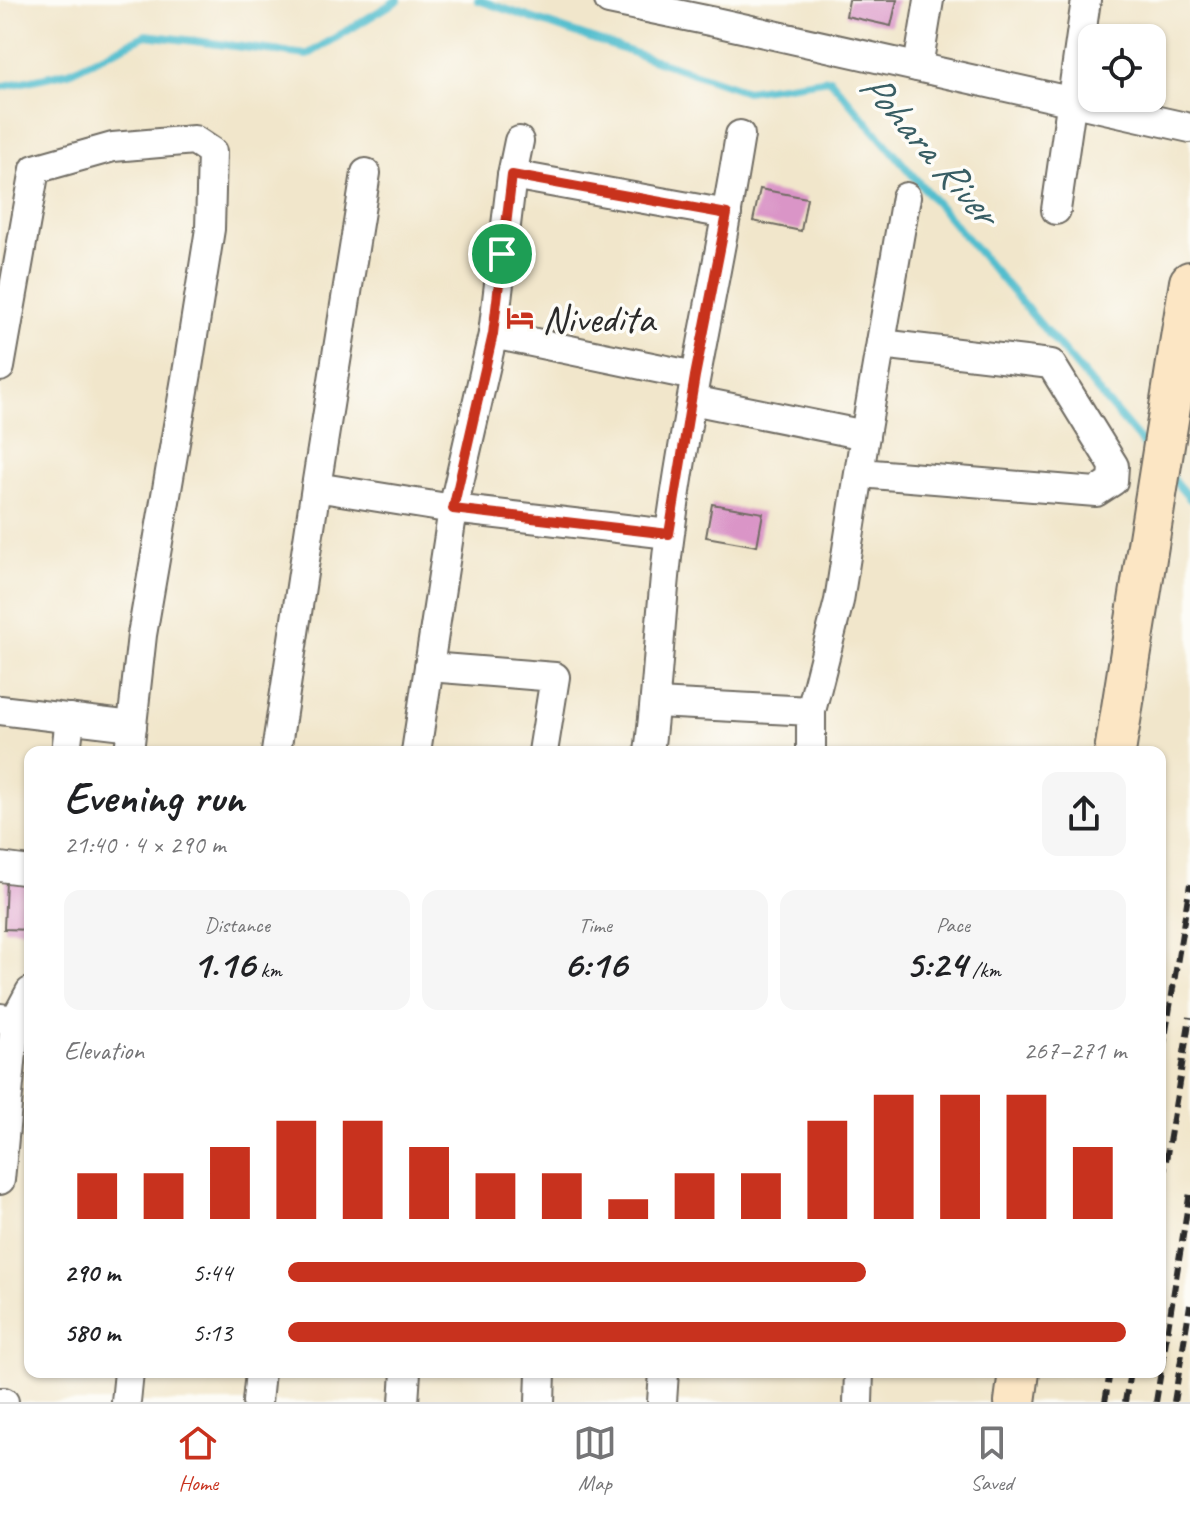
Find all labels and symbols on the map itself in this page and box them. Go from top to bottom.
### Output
water label: Pohara River [848,61,1015,241]
pin [468,220,536,288]
place label: Nivedita [542,294,657,344]
hotel icon: Nivedita [505,303,535,333]

